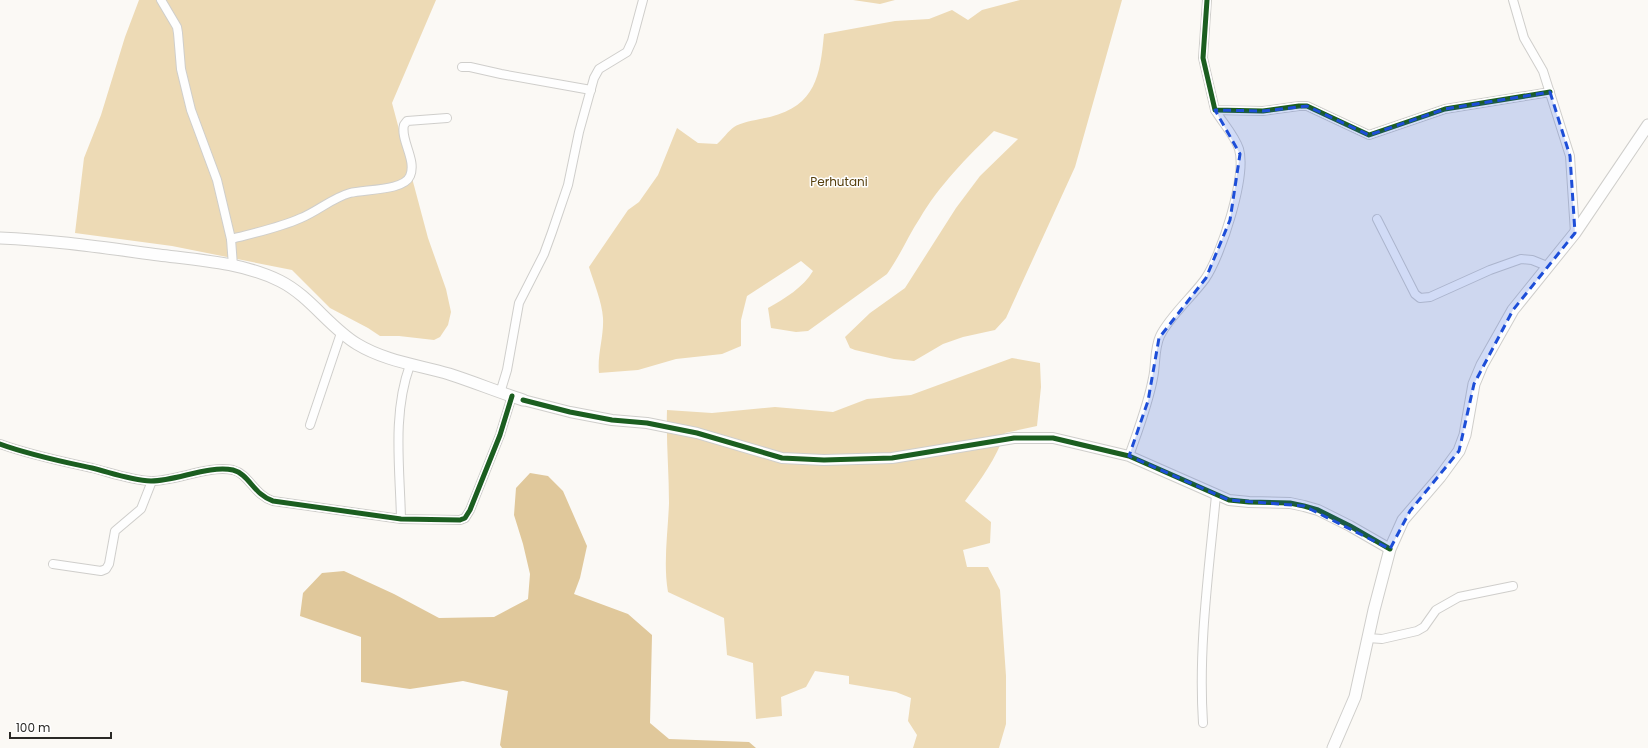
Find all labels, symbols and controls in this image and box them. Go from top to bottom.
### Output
park label: Perhutani [810,173,868,190]
scale bar [10,714,111,740]
text: 100 m [16,719,50,736]

